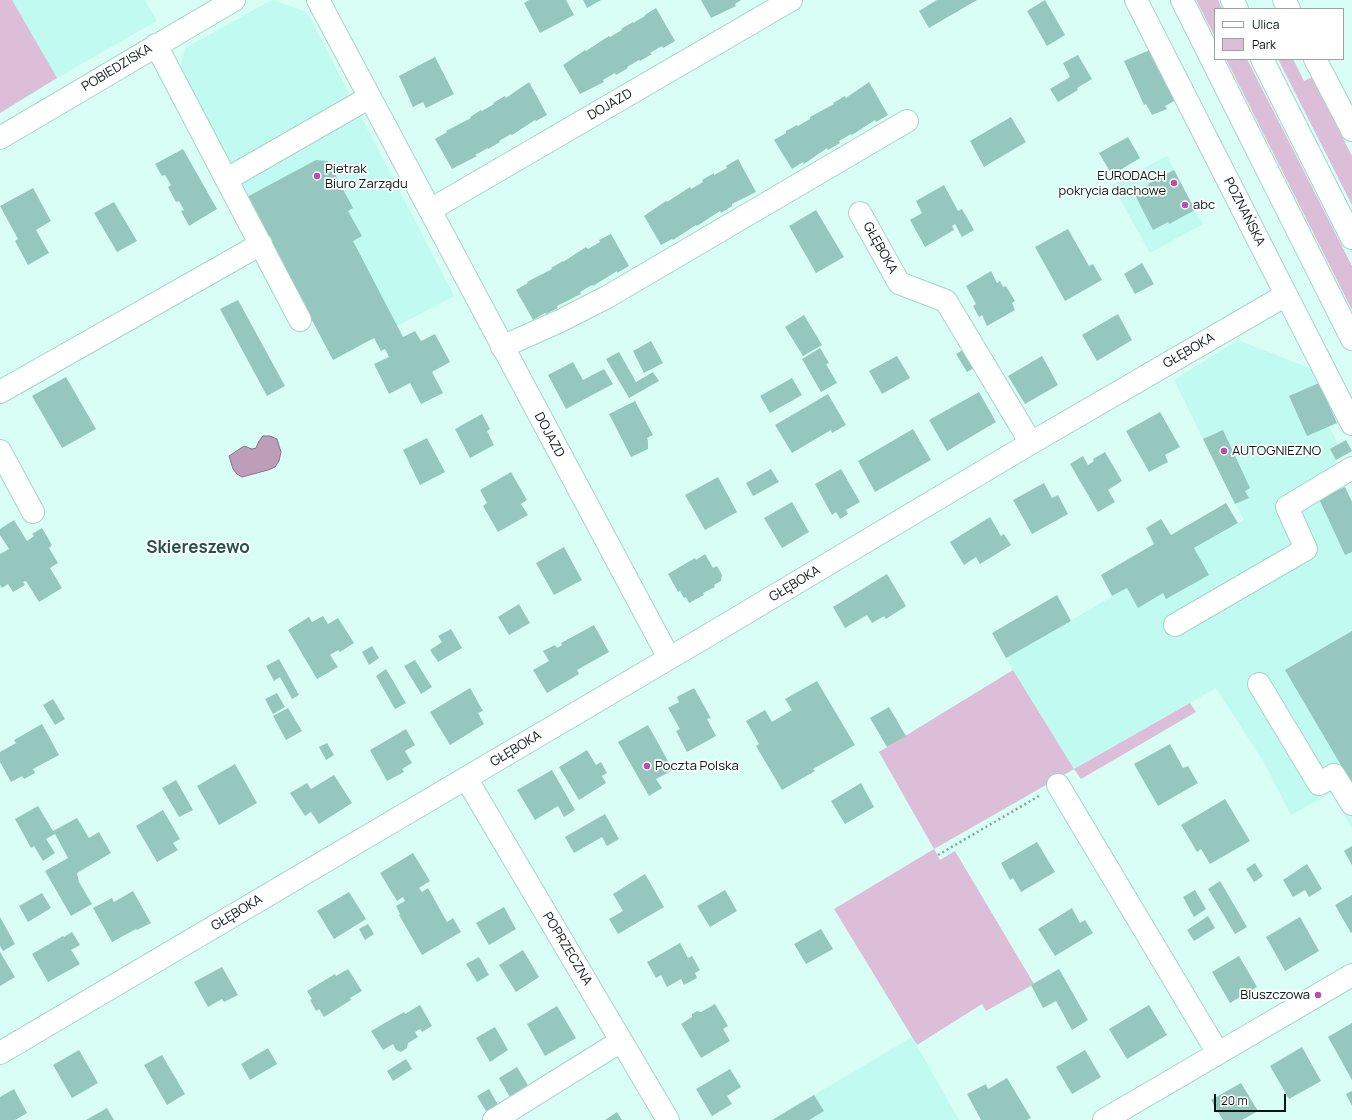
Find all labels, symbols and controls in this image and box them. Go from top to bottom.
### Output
legend [1214,8,1344,60]
text: Ulica [1252,16,1279,33]
text: Park [1252,36,1276,53]
street label: POBIEDZISKA [79,41,155,95]
street label: DOJAZD [585,86,635,124]
place label: Pietrak Biuro Zarządu [325,161,408,192]
place label: EURODACH pokrycia dachowe [1059,168,1166,199]
marker: Pietrak Biuro Zarządu [312,171,322,181]
street label: POZNAŃSKA [1220,175,1268,249]
marker: EURODACH pokrycia dachowe [1169,178,1179,188]
place label: abc [1193,197,1215,213]
marker: abc [1180,200,1190,210]
street label: GŁĘBOKA [859,219,901,277]
street label: GŁĘBOKA [1161,330,1217,372]
street label: DOJAZD [531,410,567,460]
place label: AUTOGNIEZNO [1232,443,1321,459]
marker: AUTOGNIEZNO [1219,446,1229,456]
district label: Skiereszewo [146,538,250,558]
street label: GŁĘBOKA [767,563,823,605]
street label: GŁĘBOKA [488,728,544,770]
place label: Poczta Polska [655,758,739,774]
marker: Poczta Polska [642,761,652,771]
street label: GŁĘBOKA [209,892,265,934]
street label: POPRZECZNA [539,910,595,988]
place label: Bluszczowa [1240,987,1310,1003]
marker: Bluszczowa [1313,990,1323,1000]
scale bar [1216,1086,1288,1112]
text: 20 m [1221,1092,1248,1109]

